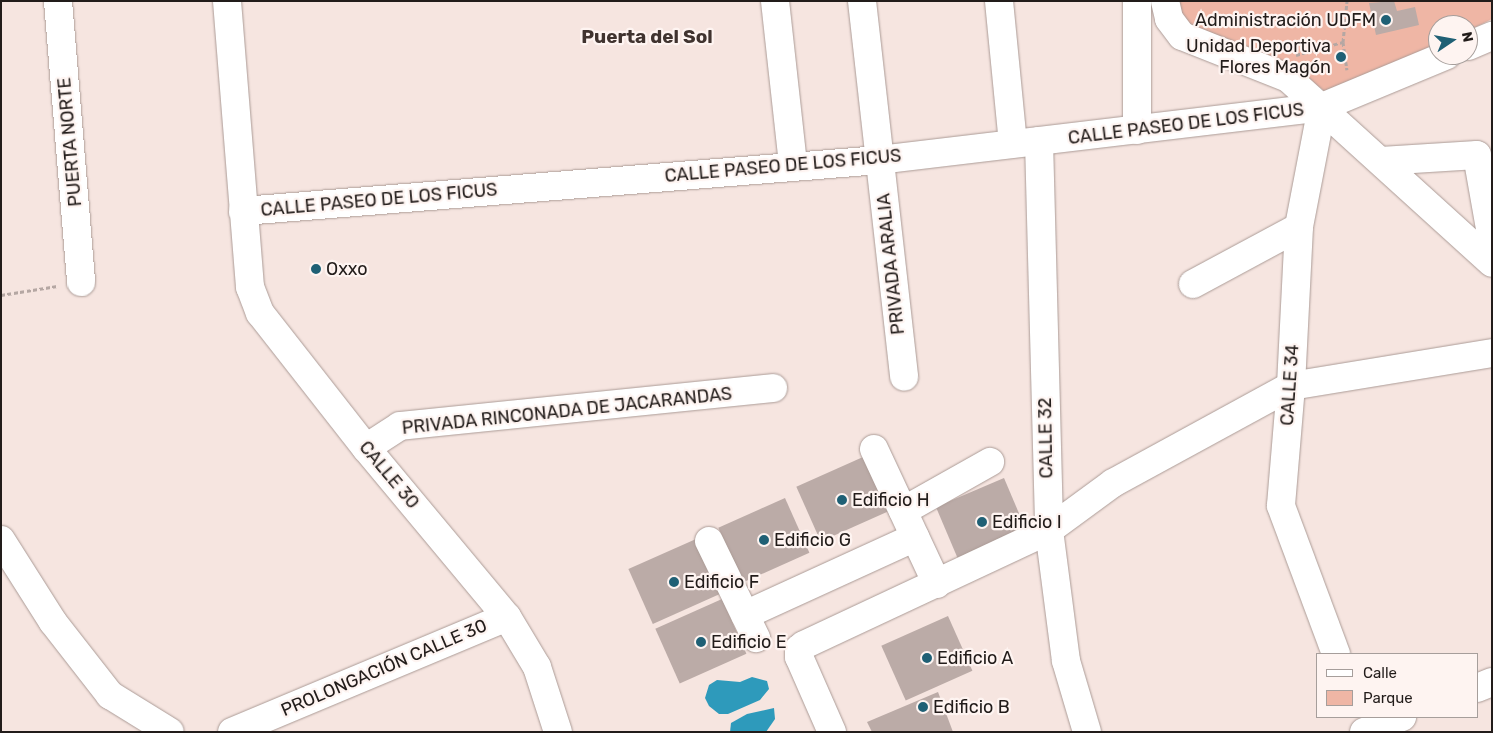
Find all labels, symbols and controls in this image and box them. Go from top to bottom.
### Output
place label: Administración UDFM [1195,9,1376,31]
marker: Administración UDFM [1380,14,1392,26]
north arrow [1428,15,1478,65]
district label: Puerta del Sol [581,26,713,48]
text: N [1458,30,1477,44]
place label: Unidad Deportiva Flores Magón [1186,36,1331,78]
marker: Unidad Deportiva Flores Magón [1335,51,1347,63]
street label: PUERTA NORTE [54,76,86,208]
street label: CALLE PASEO DE LOS FICUS [1067,99,1305,149]
street label: CALLE PASEO DE LOS FICUS [664,145,902,187]
street label: CALLE PASEO DE LOS FICUS [260,179,498,221]
street label: PRIVADA ARALIA [873,192,909,336]
place label: Oxxo [326,258,368,280]
marker: Oxxo [310,263,322,275]
street label: CALLE 34 [1276,344,1304,426]
street label: PRIVADA RINCONADA DE JACARANDAS [400,383,734,439]
street label: CALLE 32 [1034,397,1058,479]
street label: CALLE 30 [354,437,424,513]
place label: Edificio H [852,489,930,511]
marker: Edificio H [836,494,848,506]
place label: Edificio I [992,511,1062,533]
marker: Edificio I [976,516,988,528]
place label: Edificio G [774,529,851,551]
marker: Edificio G [758,534,770,546]
place label: Edificio F [684,571,759,593]
marker: Edificio F [668,576,680,588]
street label: PROLONGACIÓN CALLE 30 [278,615,490,721]
place label: Edificio E [711,631,787,653]
marker: Edificio E [695,636,707,648]
place label: Edificio A [937,647,1014,669]
marker: Edificio A [921,652,933,664]
legend [1316,653,1478,718]
text: Calle [1363,664,1397,682]
text: Parque [1363,689,1413,707]
place label: Edificio B [933,696,1010,718]
marker: Edificio B [917,701,929,713]

